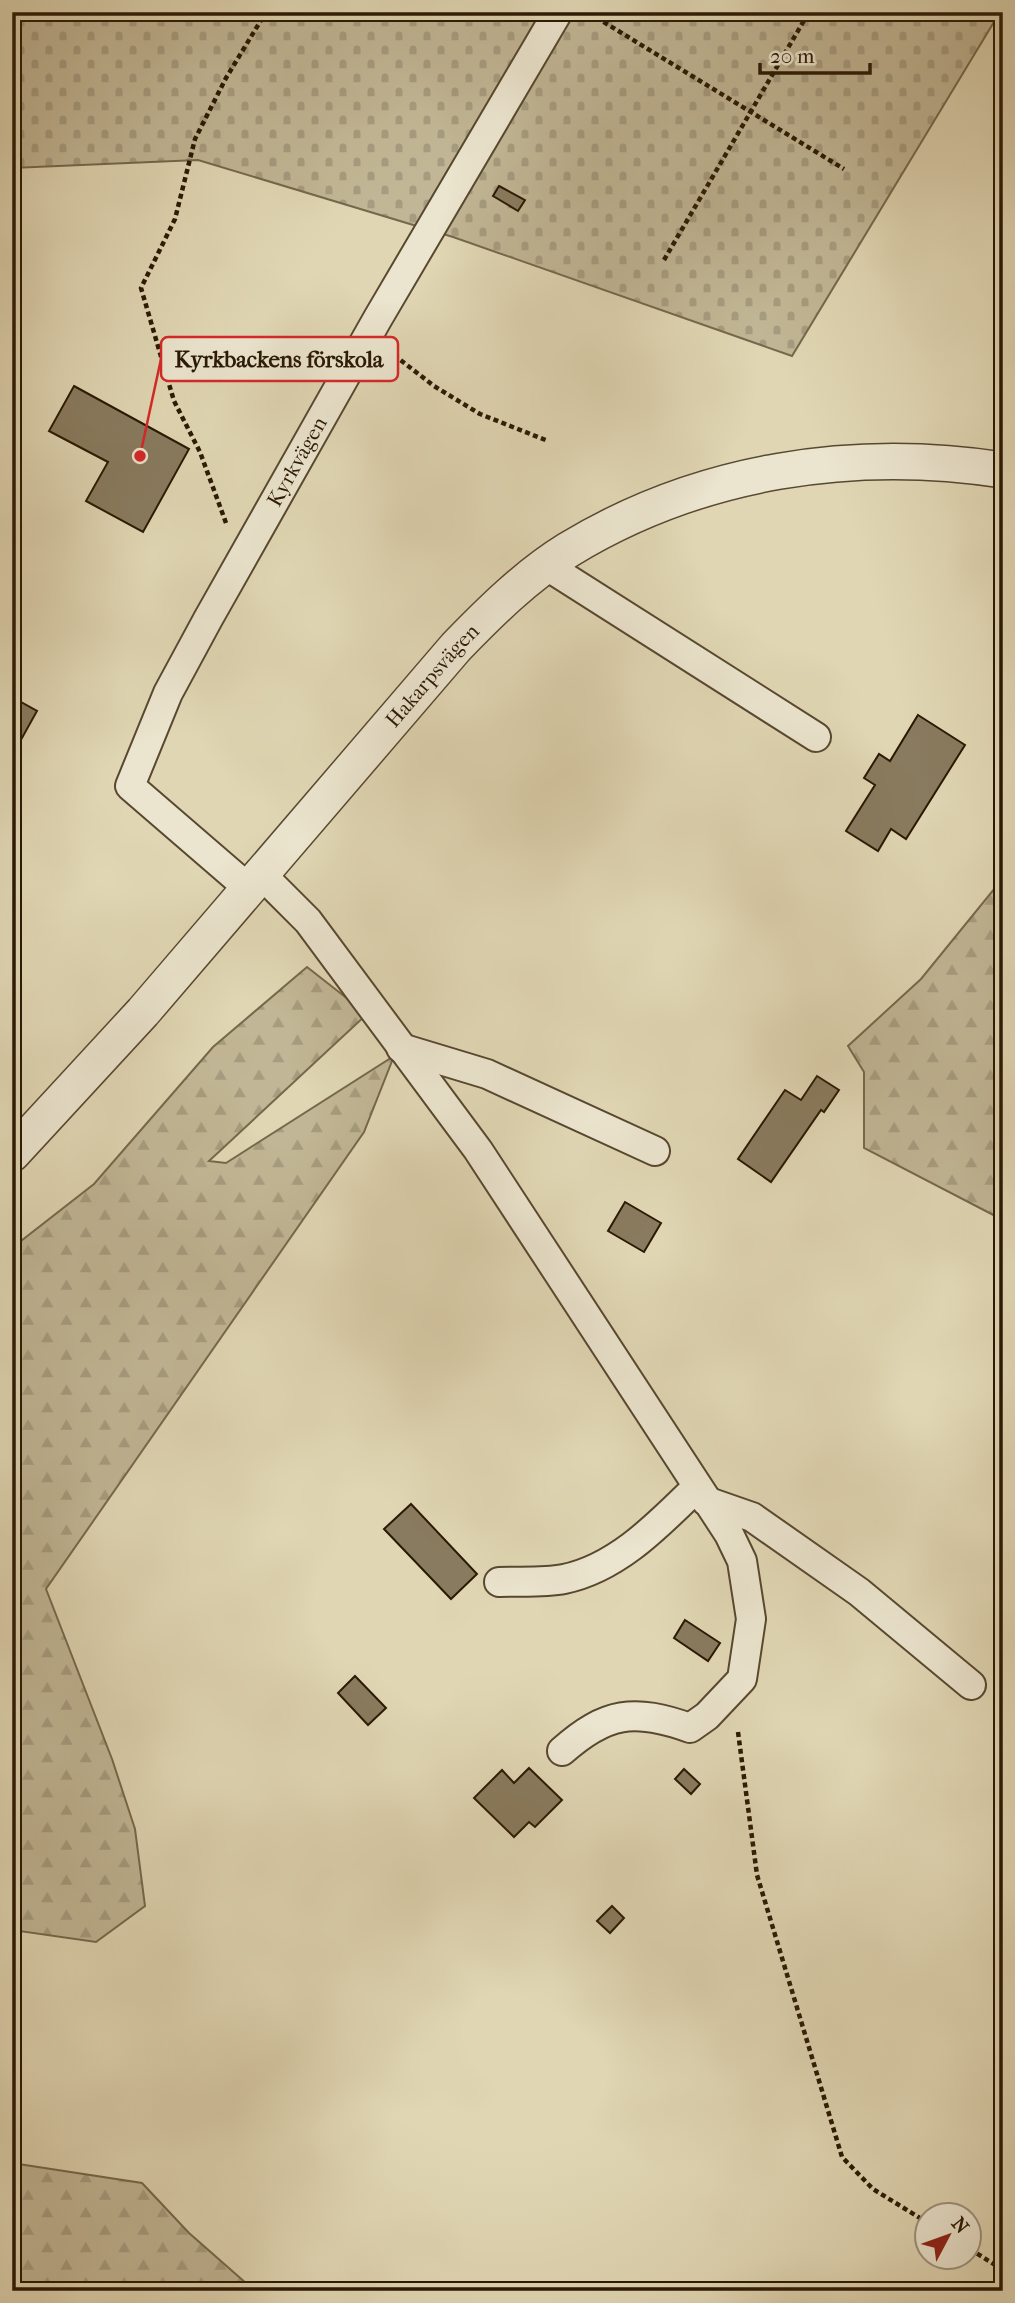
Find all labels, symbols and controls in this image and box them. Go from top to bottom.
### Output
scale bar [760,32,870,76]
text: 20 m [770,44,815,68]
callout: Kyrkbackens förskola [161,337,398,381]
text: Kyrkbackens förskola [175,346,385,373]
street label: Kyrkvägen [262,412,332,511]
street label: Hakarpsvägen [381,619,484,732]
north arrow [914,2202,984,2272]
text: N [947,2213,973,2239]

